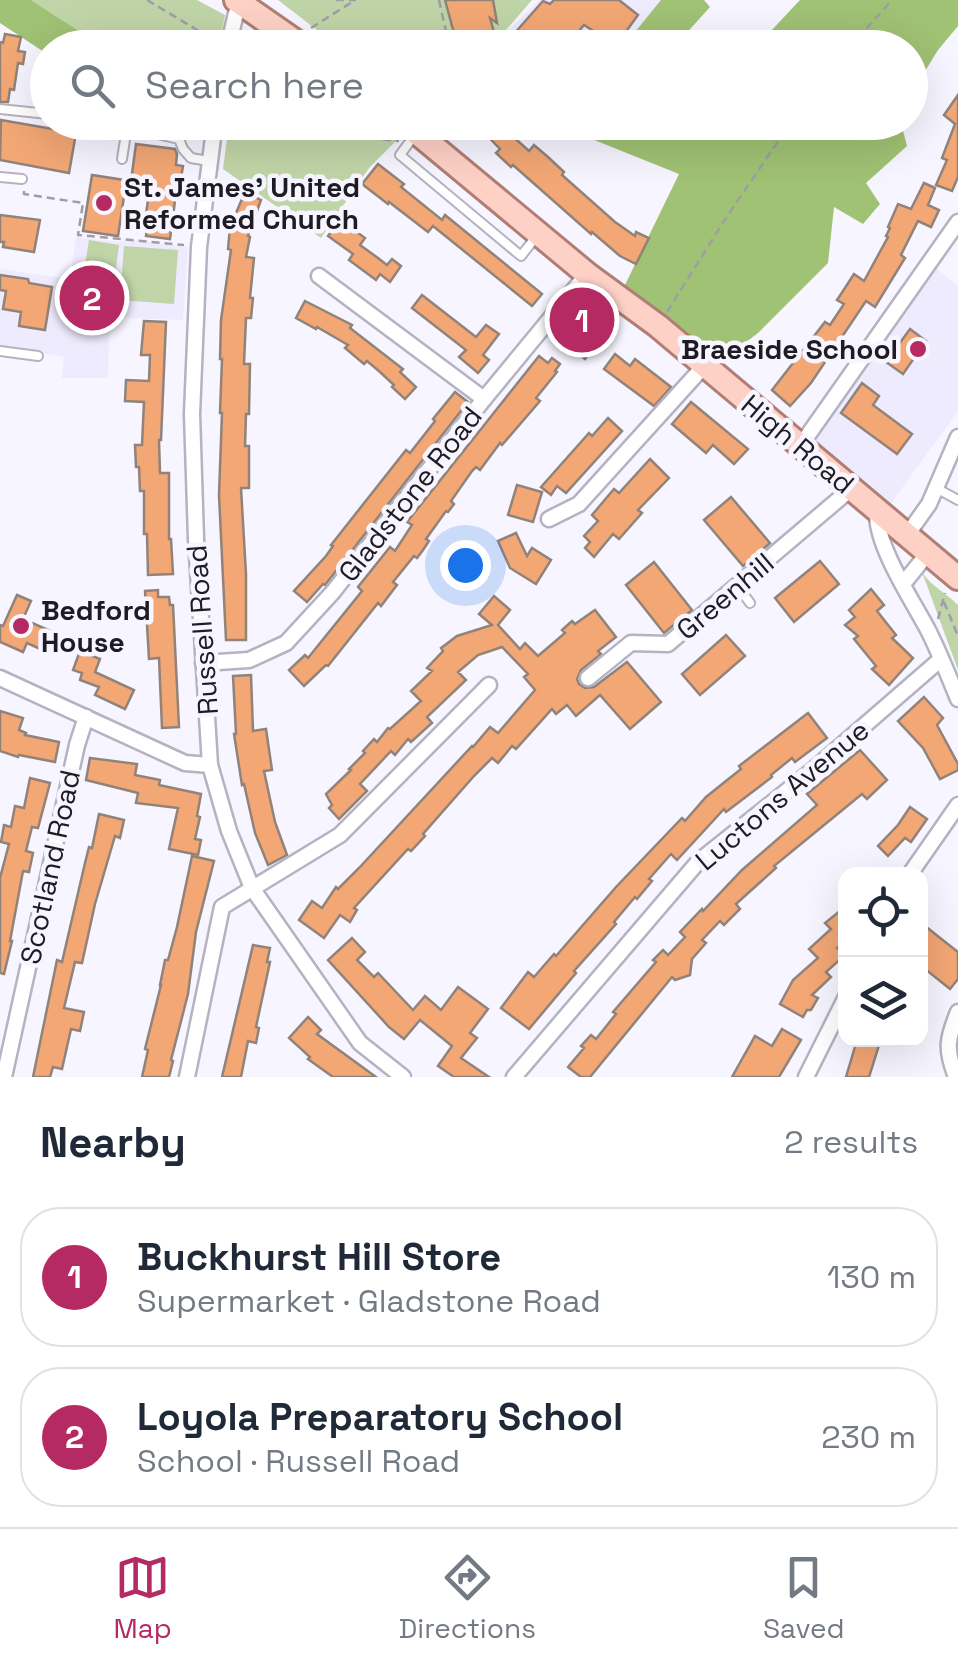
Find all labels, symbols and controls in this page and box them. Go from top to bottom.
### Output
search box [30,30,928,140]
icon: search [65,58,120,113]
text: Search here [145,61,364,109]
place label: St. James' United Reformed Church [124,169,360,237]
marker: St. James' United Reformed Church [93,192,115,214]
pin: 2 [59,260,124,336]
pin: 1 [550,282,614,358]
place label: Braeside School [681,331,898,367]
marker: Braeside School [907,338,929,360]
street label: High Road [734,386,862,502]
street label: Gladstone Road [330,399,490,589]
your location [440,540,491,591]
street label: Russell Road [178,544,226,716]
street label: Greenhill [669,545,781,647]
place label: Bedford House [41,592,151,660]
marker: Bedford House [10,615,32,637]
street label: Luctons Avenue [688,712,876,878]
street label: Scotland Road [12,767,88,967]
map controls [838,867,928,1047]
button: locate [838,867,928,957]
button: layers [838,957,928,1047]
text: Nearby [40,1116,186,1169]
text: 2 results [784,1122,918,1162]
text: Buckhurst Hill Store [137,1233,501,1281]
text: 1 [67,1257,82,1297]
text: 130 m [827,1257,916,1297]
text: Supermarket · Gladstone Road [137,1281,601,1321]
text: Loyola Preparatory School [137,1393,623,1441]
text: 2 [65,1417,84,1457]
text: 230 m [821,1417,916,1457]
text: School · Russell Road [137,1441,460,1481]
tab: Map [113,1550,172,1646]
tab: Directions [399,1550,536,1646]
tab: Saved [763,1550,845,1646]

